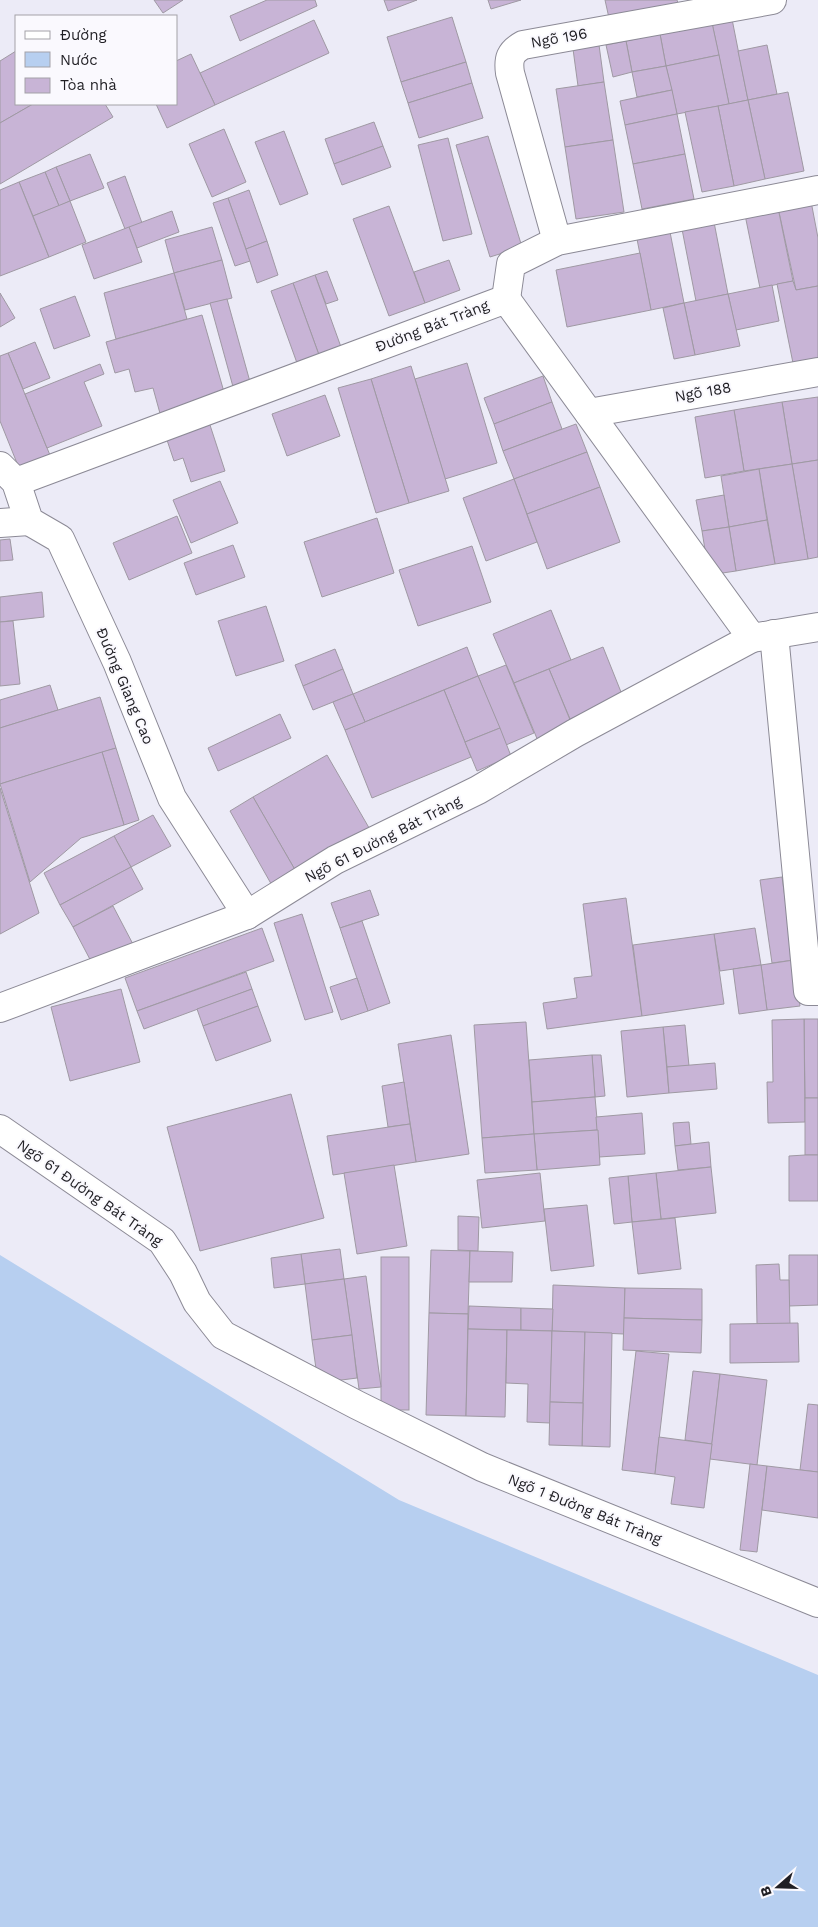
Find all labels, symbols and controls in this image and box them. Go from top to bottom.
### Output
legend [15,15,178,105]
street label: Ngõ 196 [529,24,589,52]
text: Đường [60,26,107,44]
text: Nước [60,51,98,69]
text: Tòa nhà [60,76,117,94]
street label: Đường Bát Tràng [373,296,491,356]
street label: Ngõ 188 [673,378,733,406]
street label: Đường Giang Cao [92,625,158,747]
street label: Ngõ 61 Đường Bát Tràng [302,792,464,886]
street label: Ngõ 61 Đường Bát Tràng [14,1136,166,1250]
street label: Ngõ 1 Đường Bát Tràng [506,1470,664,1548]
north arrow [753,1862,803,1912]
text: B [756,1884,775,1899]

